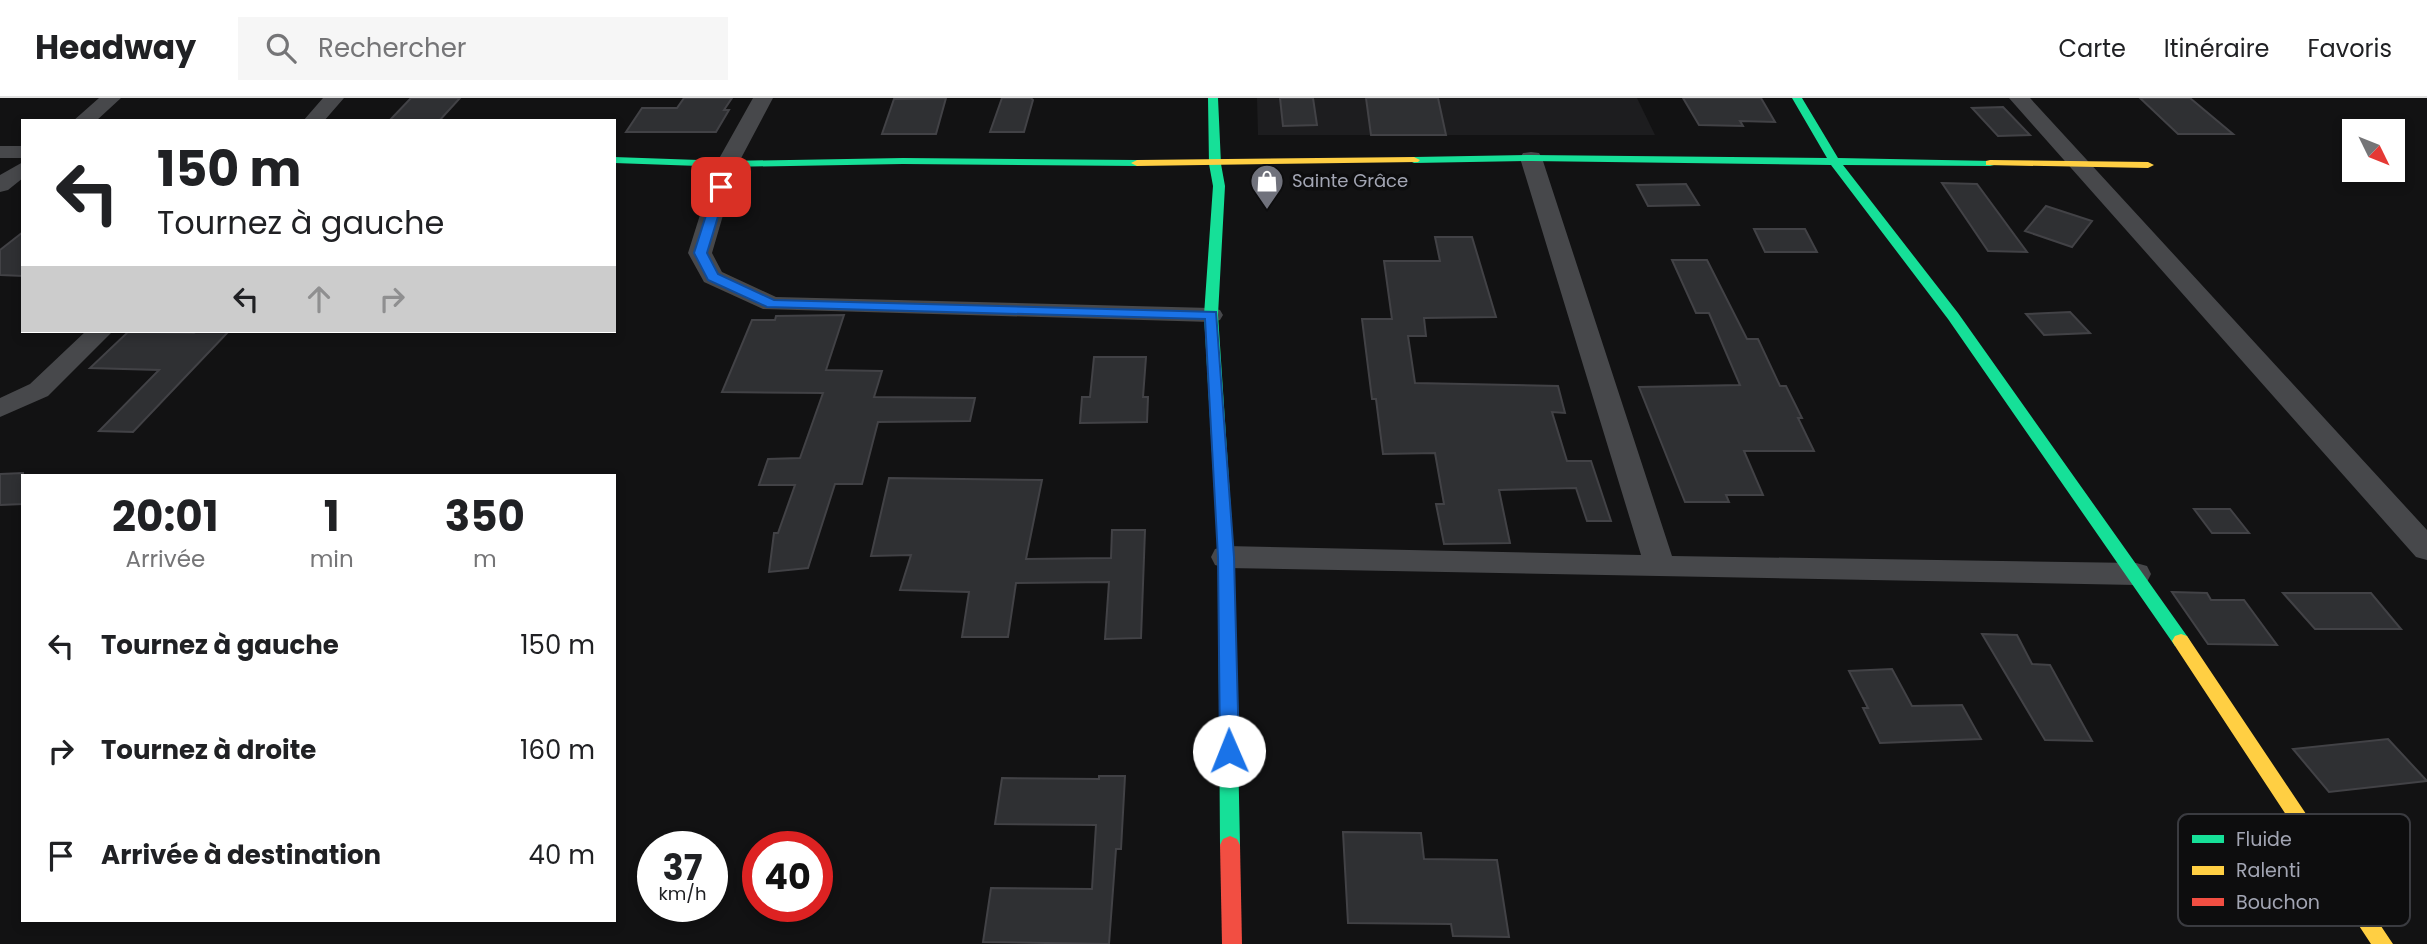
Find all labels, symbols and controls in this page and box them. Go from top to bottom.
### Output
search box [238,17,728,80]
text: Headway [35,24,196,71]
icon: search [262,29,300,67]
text: Rechercher [318,30,467,66]
text: Carte [2058,32,2126,65]
text: Itinéraire [2164,32,2269,65]
text: Favoris [2307,32,2392,65]
north arrow [2342,119,2404,182]
map controls [2342,119,2405,182]
text: 150 m [157,135,302,203]
icon: left [42,147,133,238]
pin [691,157,751,217]
shop icon: Sainte Grâce [1248,162,1286,211]
icon: arrive [702,168,740,206]
place label: Sainte Grâce [1292,168,1408,193]
text: Tournez à gauche [157,200,444,245]
icon: left [227,280,265,318]
icon: ahead [300,280,338,318]
icon: right [373,280,411,318]
text: 20:01 [112,487,219,546]
text: 1 [324,487,340,546]
text: 350 [445,487,525,546]
text: Arrivée [125,543,205,575]
text: min [310,543,354,575]
text: m [473,543,497,575]
icon: left [42,627,80,665]
text: Tournez à gauche [101,627,339,663]
text: 150 m [520,627,595,663]
position arrow [1192,714,1266,788]
icon: right [42,732,80,770]
text: Tournez à droite [101,732,316,768]
text: 160 m [520,732,595,768]
legend [2178,814,2410,926]
text: Fluide [2236,826,2292,853]
speed limit sign: 40 [742,831,833,922]
icon: arrive [42,837,80,875]
text: Arrivée à destination [101,837,381,873]
text: 40 m [529,837,595,873]
text: 37 [663,843,702,892]
text: Ralenti [2236,857,2301,884]
text: km/h [659,881,706,906]
text: Bouchon [2236,889,2320,916]

